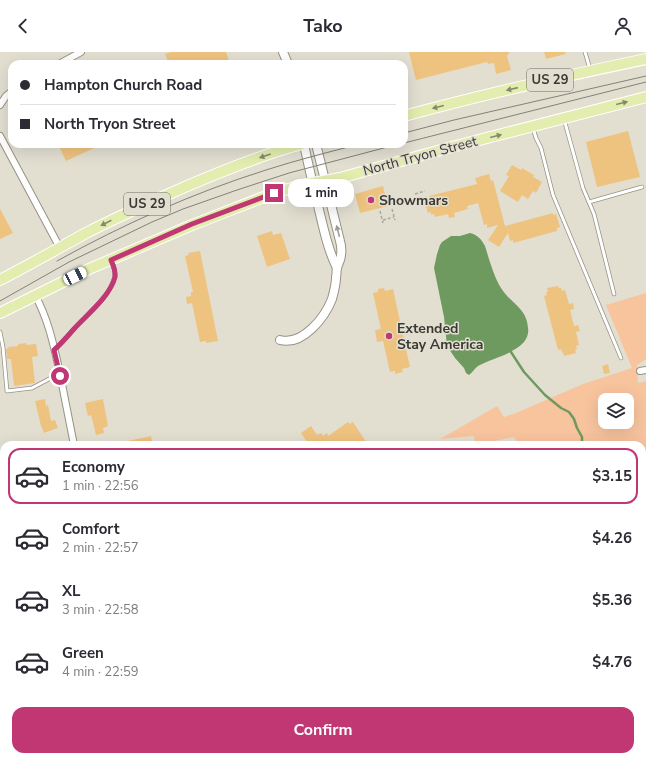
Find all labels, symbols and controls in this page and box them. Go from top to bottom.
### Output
text: Tako [303,14,343,38]
icon: back [12,15,34,37]
icon: person [612,15,634,37]
road number: US 29 [527,69,573,91]
text: Hampton Church Road [44,75,202,95]
one-way arrow [506,87,519,93]
one-way arrow [616,100,628,106]
one-way arrow [432,104,444,110]
text: North Tryon Street [44,114,175,134]
street label: North Tryon Street [361,132,479,180]
one-way arrow [490,132,502,138]
one-way arrow [258,153,270,159]
callout: 1 min [288,179,354,207]
route end [265,184,283,202]
text: 1 min [304,184,338,202]
place label: Showmars [379,191,448,210]
road number: US 29 [124,193,170,215]
marker: Showmars [366,195,376,205]
one-way arrow [101,220,112,226]
one-way arrow [334,225,340,237]
car [62,265,88,287]
place label: Extended Stay America [397,319,483,354]
marker: Extended Stay America [384,331,394,341]
route start [51,367,69,385]
map controls [598,393,634,429]
button: layers [598,393,634,429]
text: Economy [62,457,125,477]
icon: car [14,458,50,494]
text: $3.15 [592,466,632,486]
text: 1 min · 22:56 [62,477,138,495]
text: Comfort [62,519,119,539]
icon: car [14,520,50,556]
text: $4.26 [592,528,632,548]
text: 2 min · 22:57 [62,539,138,557]
text: XL [62,581,81,601]
icon: car [14,582,50,618]
text: $5.36 [592,590,632,610]
text: 3 min · 22:58 [62,601,138,619]
text: Green [62,643,104,663]
icon: car [14,644,50,680]
text: $4.76 [592,652,632,672]
text: 4 min · 22:59 [62,663,138,681]
button: Confirm [12,707,634,753]

